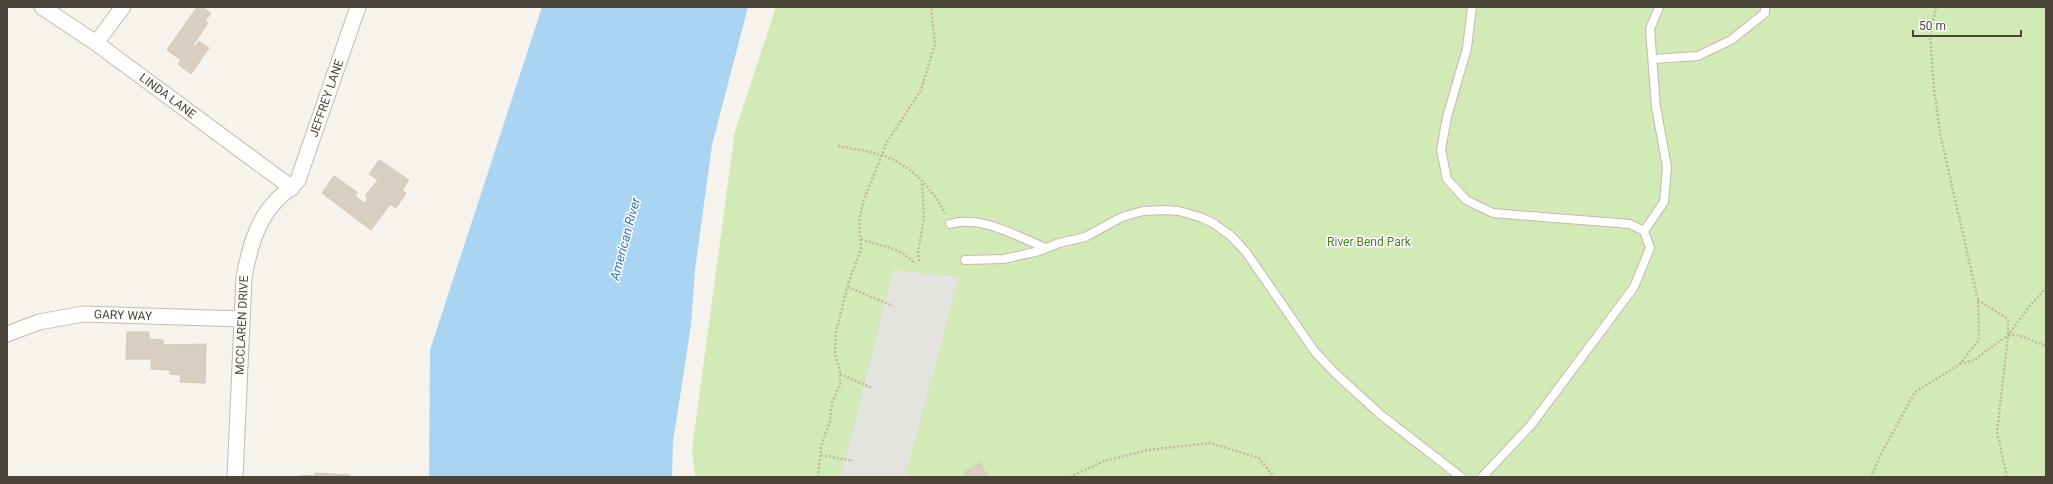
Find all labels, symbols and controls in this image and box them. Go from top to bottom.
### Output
scale bar [1913,12,2021,38]
text: 50 m [1919,19,1946,33]
street label: JEFFREY LANE [307,57,346,139]
street label: LINDA LANE [137,71,199,122]
water label: American River [607,195,643,283]
park label: River Bend Park [1327,235,1412,249]
street label: MCCLAREN DRIVE [233,275,251,375]
street label: GARY WAY [94,307,153,323]

